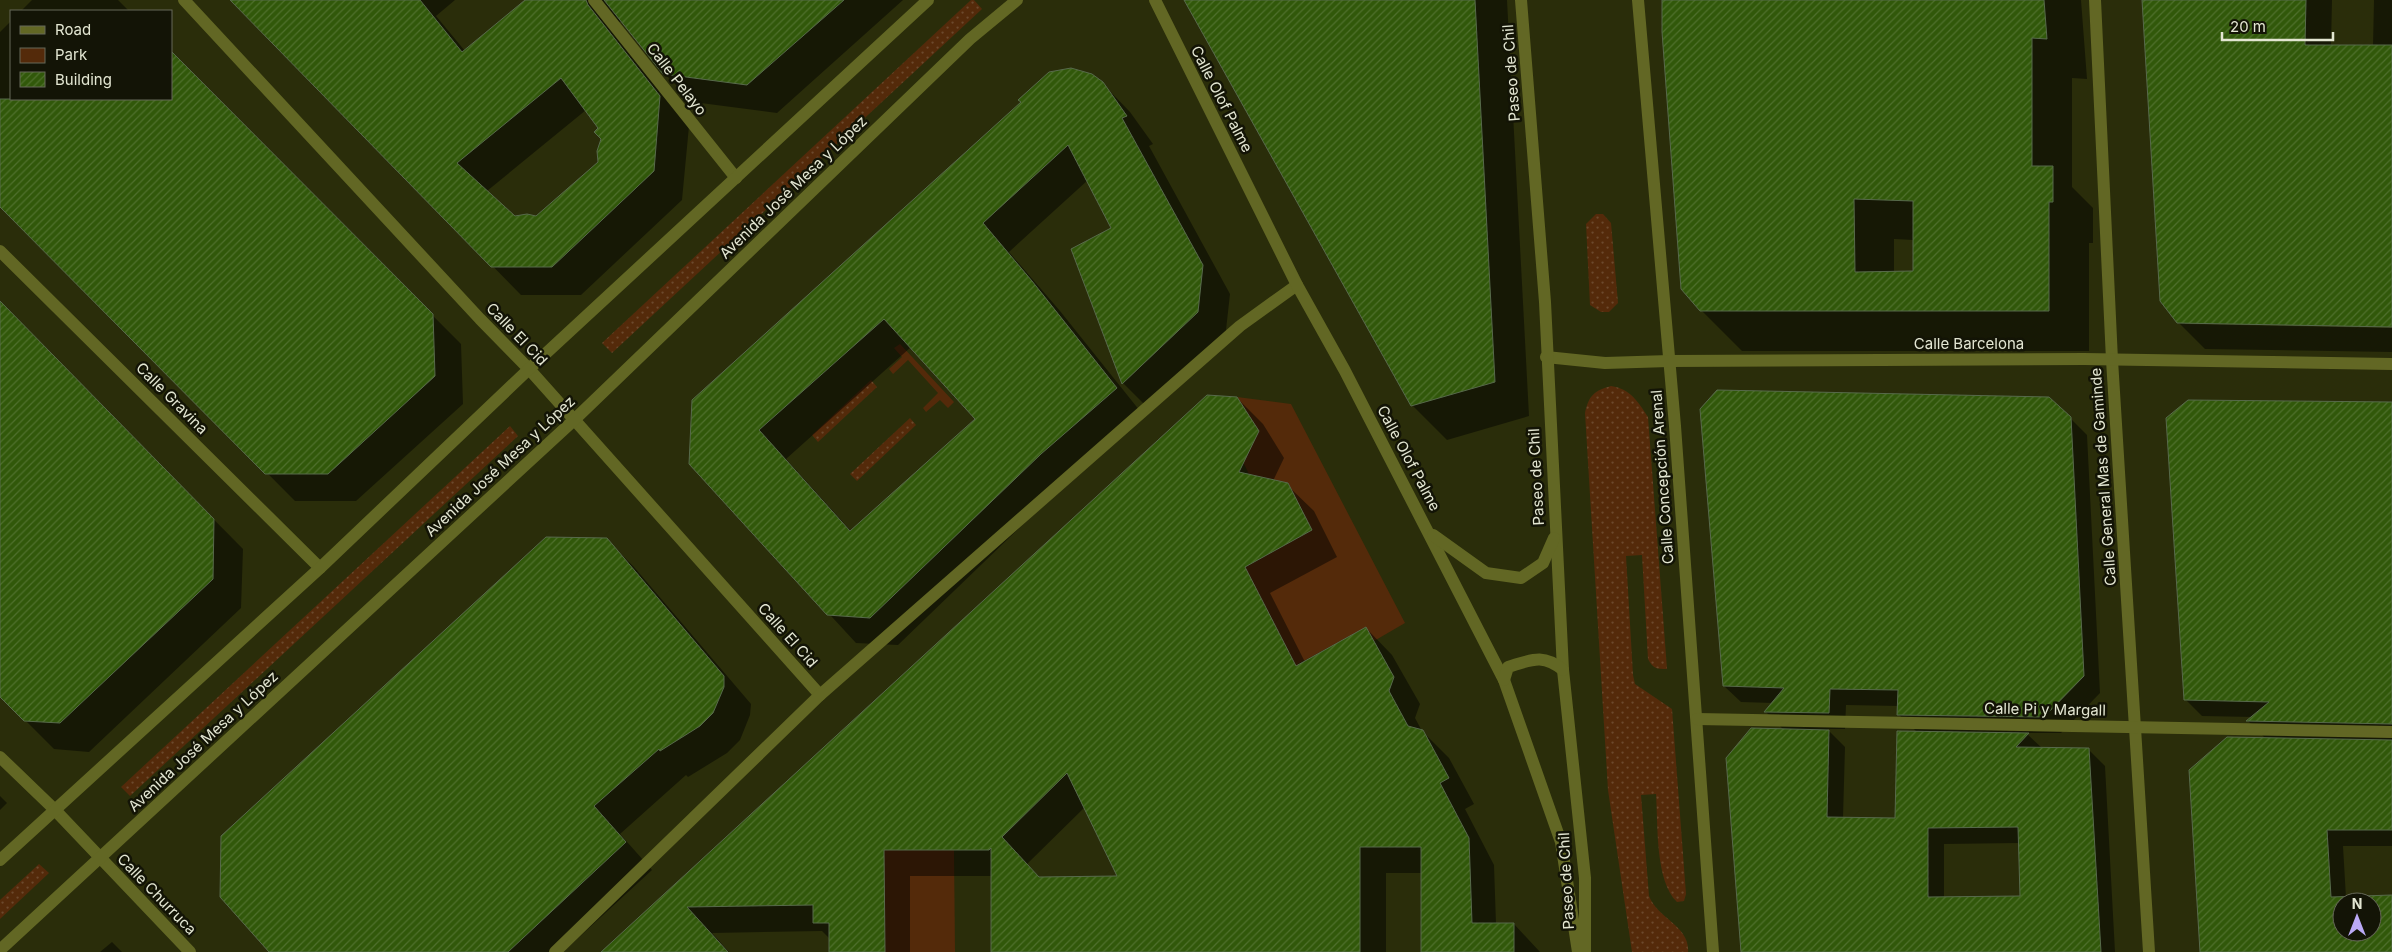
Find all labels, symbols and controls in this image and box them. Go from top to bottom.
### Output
legend [10,10,172,100]
scale bar [2222,10,2333,42]
text: 20 m [2230,17,2266,36]
text: Road [55,20,91,39]
street label: Paseo de Chil [1498,24,1524,122]
street label: Calle Pelayo [643,39,711,119]
street label: Calle Olof Palme [1187,43,1257,155]
text: Park [55,45,88,64]
text: Building [55,70,112,89]
street label: Avenida José Mesa y López [715,111,871,263]
street label: Calle El Cid [482,299,552,369]
street label: Calle Barcelona [1914,334,2024,353]
street label: Calle Gravina [132,358,212,438]
street label: Calle General Mas de Gaminde [2086,367,2120,587]
street label: Calle Concepción Arenal [1646,389,1678,565]
street label: Avenida José Mesa y López [421,392,579,540]
street label: Calle Olof Palme [1373,402,1445,514]
street label: Paseo de Chil [1524,428,1548,526]
street label: Calle El Cid [754,599,822,671]
street label: Avenida José Mesa y López [124,667,282,815]
street label: Calle Pi y Margall [1984,698,2106,720]
street label: Paseo de Chil [1554,832,1578,930]
street label: Calle Churruca [113,849,201,939]
north arrow [2332,892,2382,942]
text: N [2352,895,2362,912]

